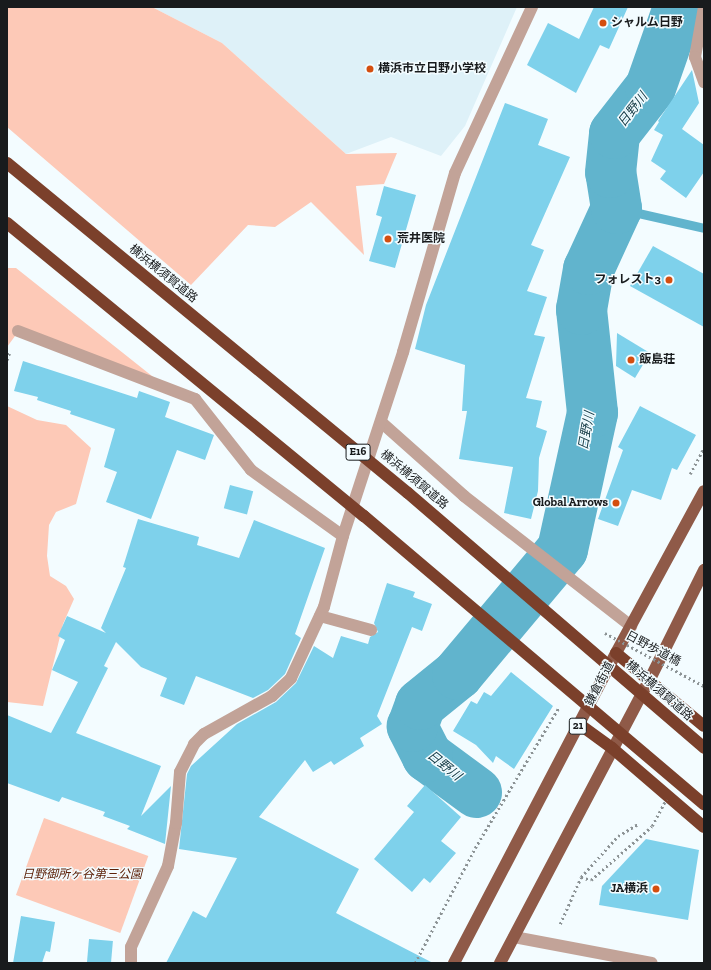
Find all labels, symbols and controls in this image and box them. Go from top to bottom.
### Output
place label: シャルム日野 [611,16,683,30]
marker: シャルム日野 [598,18,608,28]
place label: 横浜市立日野小学校 [378,62,486,76]
marker: 横浜市立日野小学校 [365,64,375,74]
water label: 日野川 [615,90,651,130]
place label: 荒井医院 [397,232,445,246]
marker: 荒井医院 [382,233,394,245]
street label: 横浜横須賀道路 [126,242,200,306]
place label: フォレスト3 [595,273,661,287]
marker: フォレスト3 [664,275,674,285]
place label: 飯島荘 [639,353,675,367]
marker: 飯島荘 [626,355,636,365]
water label: 日野川 [576,410,598,452]
road number: E16 [345,443,371,461]
street label: 横浜横須賀道路 [377,447,451,513]
place label: Global Arrows [532,496,608,510]
marker: Global Arrows [611,498,621,508]
street label: 日野歩道橋 [623,629,683,669]
street label: 横浜横須賀道路 [623,658,695,724]
street label: 鎌倉街道 [583,659,617,709]
road number: 21 [568,717,588,735]
water label: 日野川 [424,748,464,784]
park label: 日野御所ヶ谷第三公園 [22,868,142,882]
place label: JA横浜 [610,882,648,896]
marker: JA横浜 [651,884,661,894]

